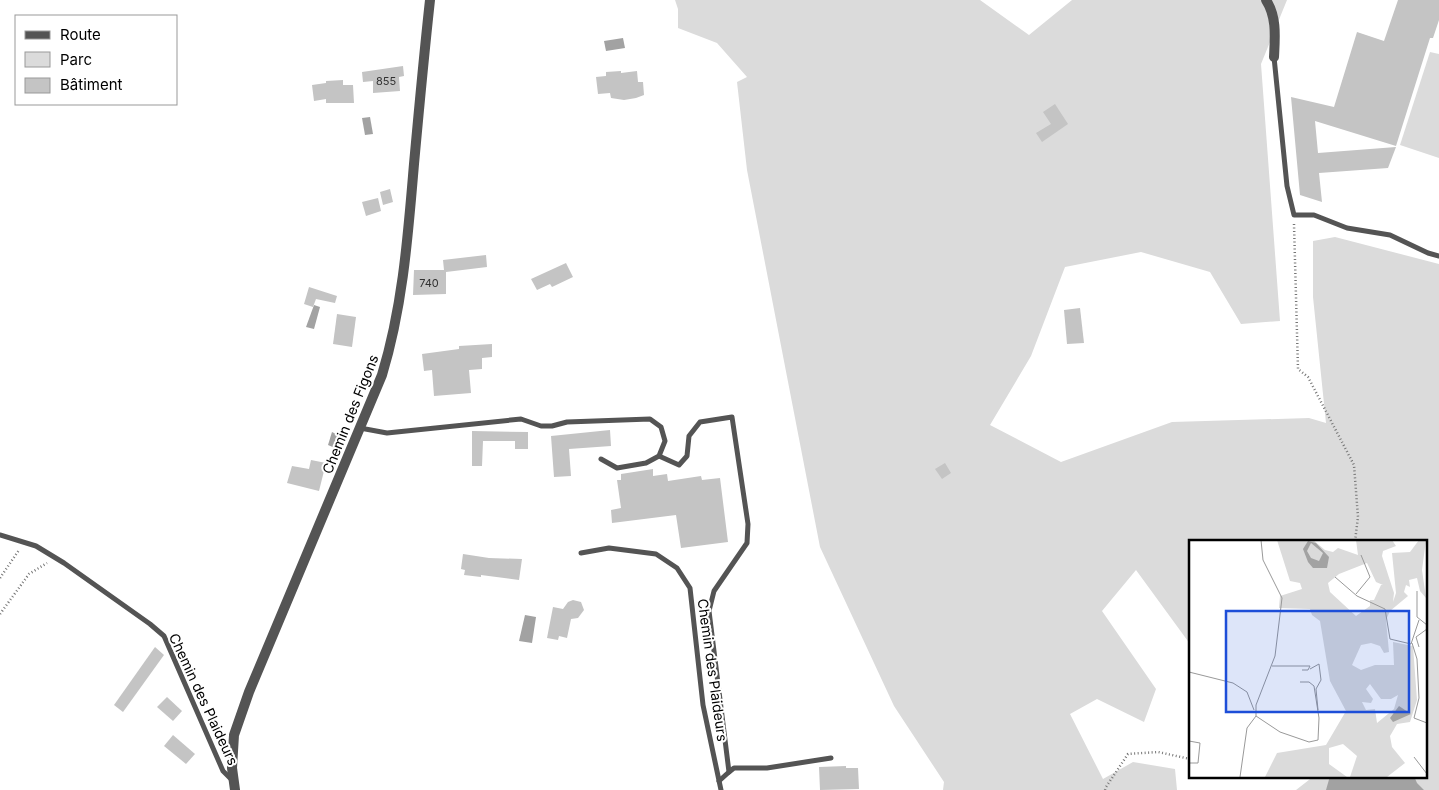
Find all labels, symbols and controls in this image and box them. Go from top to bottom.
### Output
legend [15,15,178,105]
text: Route [60,25,101,44]
text: Parc [60,50,92,69]
house number: 855 [376,74,396,88]
text: Bâtiment [60,75,123,94]
house number: 740 [419,276,439,290]
street label: Chemin des Figons [318,352,382,476]
inset map [1189,540,1426,778]
street label: Chemin des Plaideurs [695,598,731,742]
street label: Chemin des Plaideurs [166,630,242,768]

